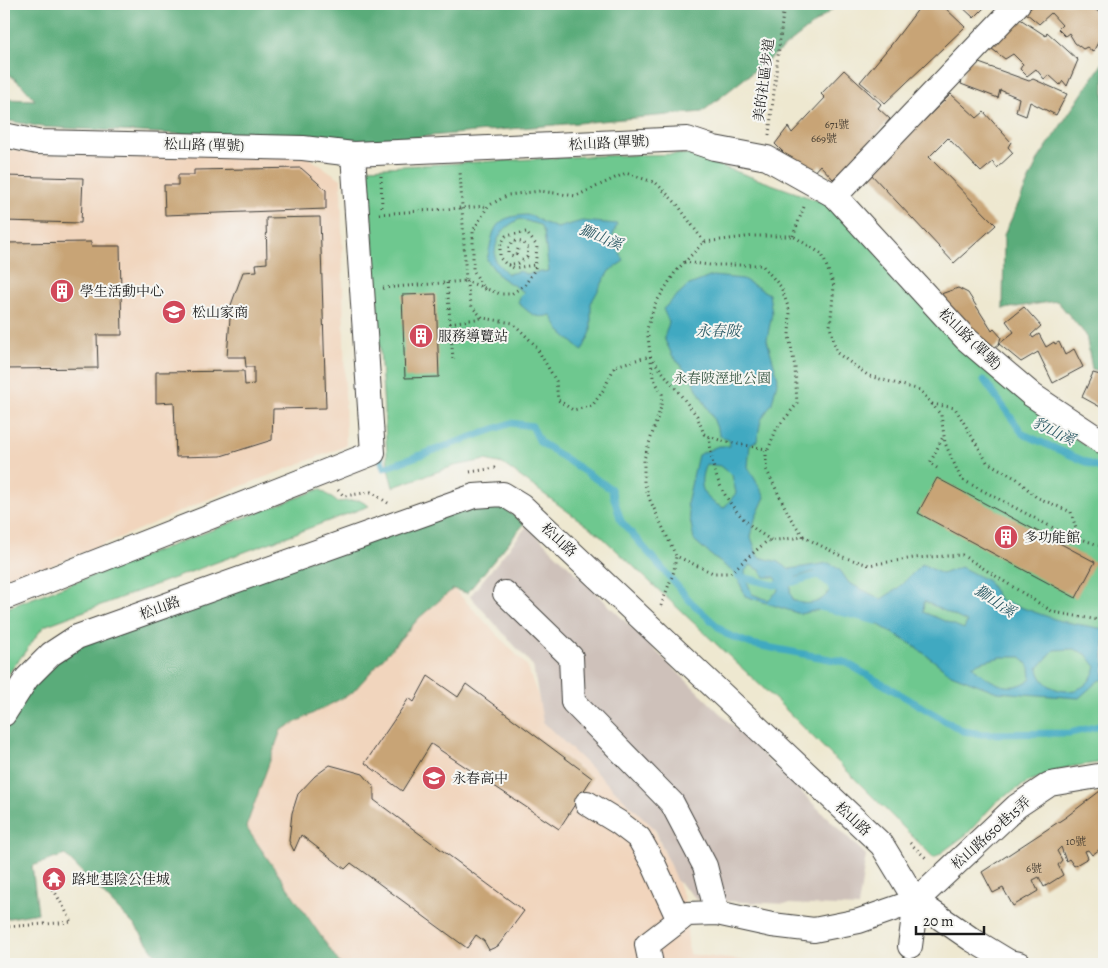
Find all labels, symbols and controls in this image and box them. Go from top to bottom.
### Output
street label: 美的社區步道 [749,37,779,123]
house number: 671號 [825,117,849,132]
street label: 松山路 (單號) [568,131,650,155]
house number: 669號 [811,131,837,146]
street label: 松山路 (單號) [164,135,245,155]
water label: 獅山溪 [576,219,627,255]
building icon: 學生活動中心 [49,278,75,304]
place label: 學生活動中心 [80,282,164,301]
school or university icon: 松山家商 [161,299,187,325]
place label: 松山家商 [192,303,248,322]
street label: 松山路 (單號) [934,304,1006,374]
water label: 永春陂 [695,321,742,341]
building icon: 服務導覽站 [408,323,434,349]
place label: 服務導覽站 [438,327,508,346]
park label: 永春陂溼地公園 [673,369,771,388]
water label: 豹山溪 [1029,412,1080,451]
street label: 松山路 [537,519,581,561]
building icon: 多功能館 [993,524,1019,550]
place label: 多功能館 [1024,528,1080,547]
water label: 獅山溪 [971,580,1021,623]
street label: 松山路 [137,592,183,624]
school or university icon: 永春高中 [421,765,447,791]
place label: 永春高中 [452,769,508,788]
street label: 松山路650巷15弄 [947,792,1035,874]
street label: 松山路 [831,798,875,840]
house number: 10號 [1066,834,1086,849]
house number: 6號 [1026,861,1042,876]
temple icon: 路地基陰公佳城 [41,866,67,892]
place label: 路地基陰公佳城 [72,870,170,889]
scale bar [916,903,983,935]
text: 20 m [923,911,954,931]

